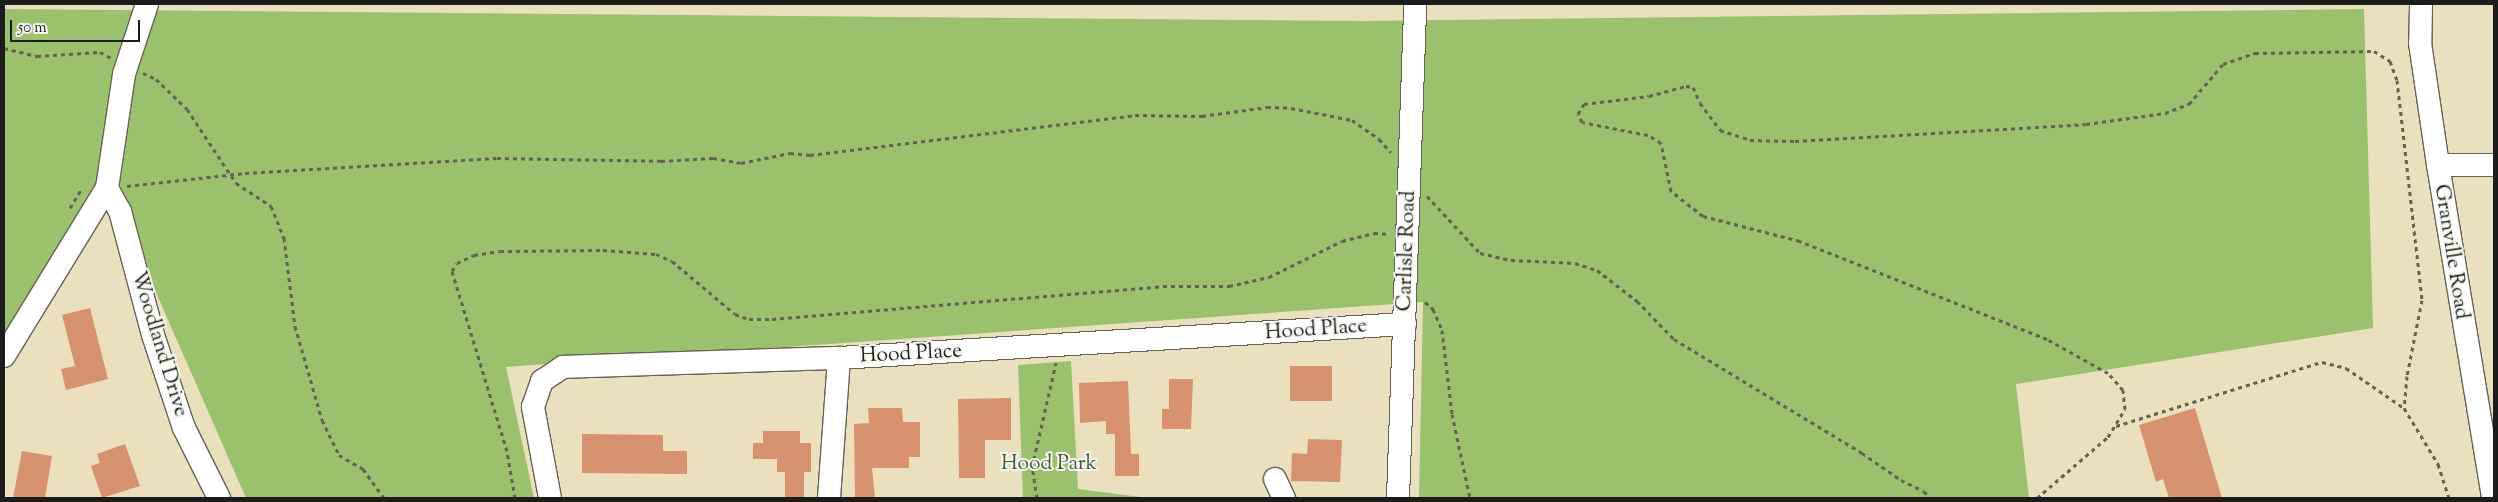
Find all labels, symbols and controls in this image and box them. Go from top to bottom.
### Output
scale bar [12,10,142,42]
text: 50 m [18,18,47,39]
street label: Granville Road [2428,183,2474,321]
street label: Carlisle Road [1392,190,1422,312]
street label: Woodland Drive [125,268,193,420]
street label: Hood Place [1264,314,1368,346]
street label: Hood Place [859,339,963,369]
park label: Hood Park [1001,451,1097,477]

